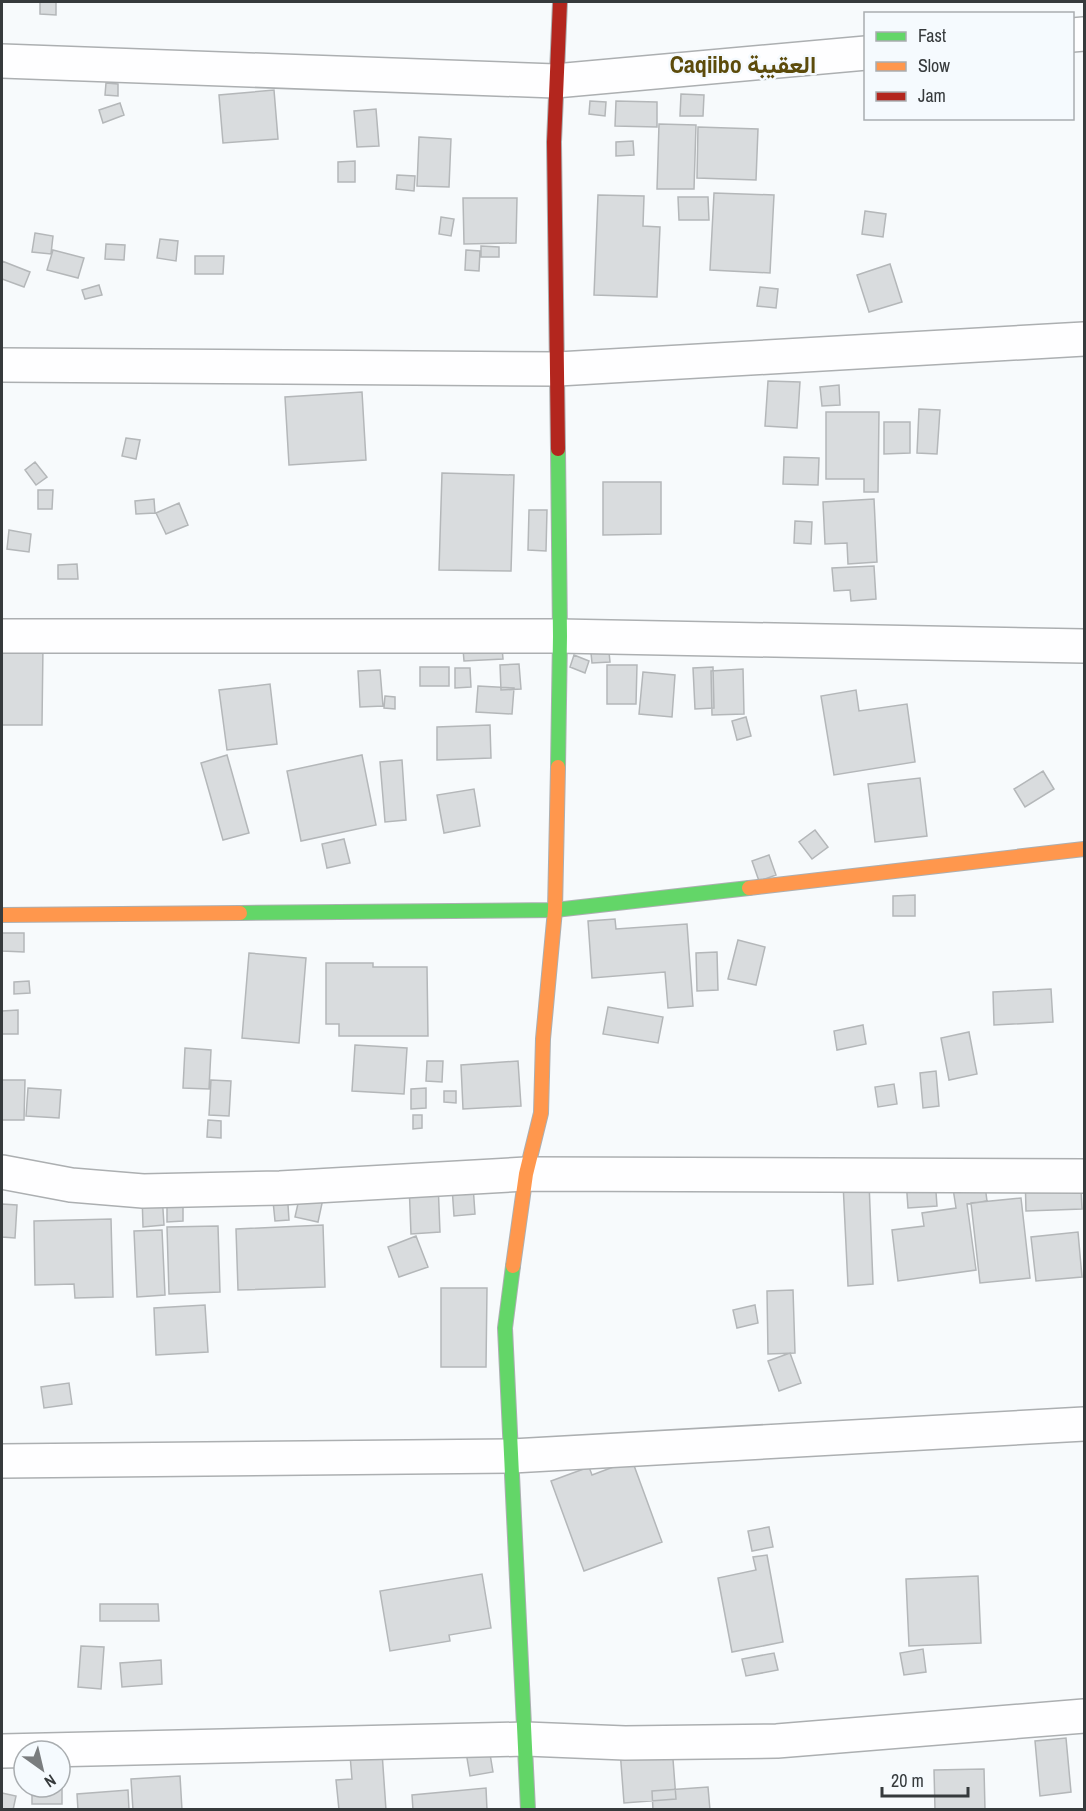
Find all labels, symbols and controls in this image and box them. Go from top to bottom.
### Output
legend [864,12,1074,120]
text: Fast [918,23,946,48]
district label: Caqiibo العقيبة [670,48,816,80]
text: Slow [918,53,950,78]
text: Jam [918,83,946,108]
north arrow [12,1739,72,1799]
scale bar [882,1760,968,1798]
text: 20 m [891,1768,924,1793]
text: N [40,1770,60,1793]

